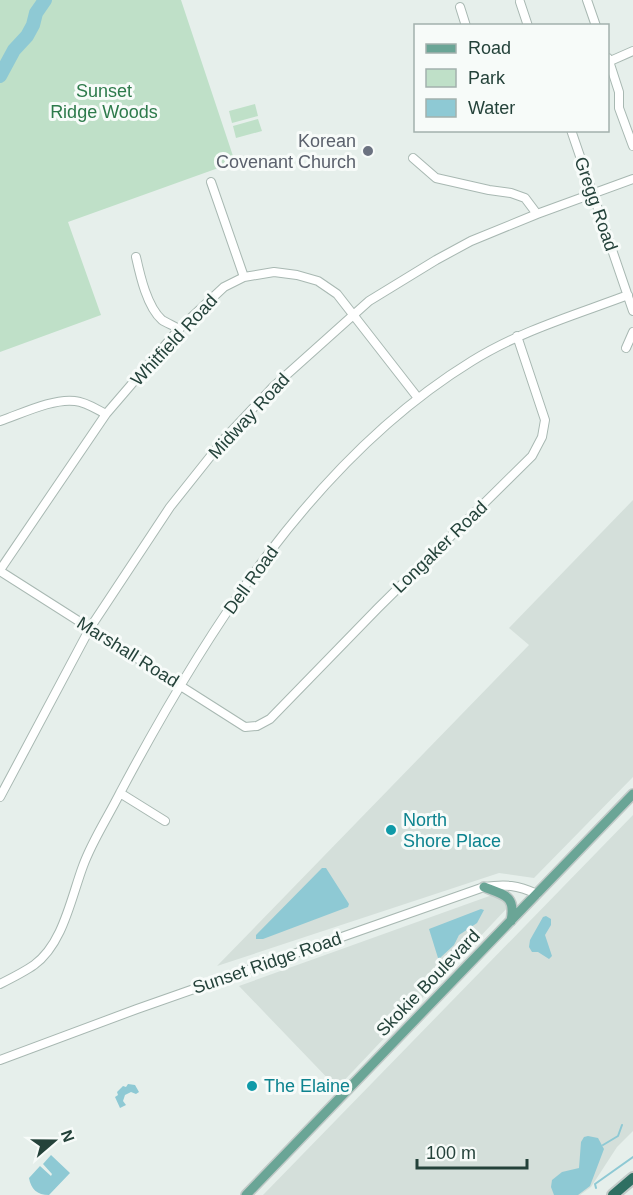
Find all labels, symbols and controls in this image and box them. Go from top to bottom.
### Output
legend [414,24,609,132]
text: Road [468,38,511,58]
text: Park [468,68,506,88]
park label: Sunset Ridge Woods [50,81,158,122]
text: Water [468,98,515,118]
place label: Korean Covenant Church [216,131,356,172]
marker: Korean Covenant Church [361,144,375,158]
street label: Gregg Road [571,154,621,254]
street label: Whitfield Road [127,290,221,390]
street label: Midway Road [205,369,293,463]
street label: Longaker Road [389,497,491,597]
street label: Dell Road [220,542,282,618]
street label: Marshall Road [73,613,183,691]
place label: North Shore Place [403,810,501,851]
marker: North Shore Place [384,823,398,837]
street label: Skokie Boulevard [372,926,484,1040]
street label: Sunset Ridge Road [190,928,344,998]
place label: The Elaine [264,1076,350,1096]
marker: The Elaine [245,1079,259,1093]
north arrow [24,1111,84,1171]
text: N [58,1128,78,1144]
scale bar [417,1132,526,1170]
text: 100 m [426,1143,476,1163]

